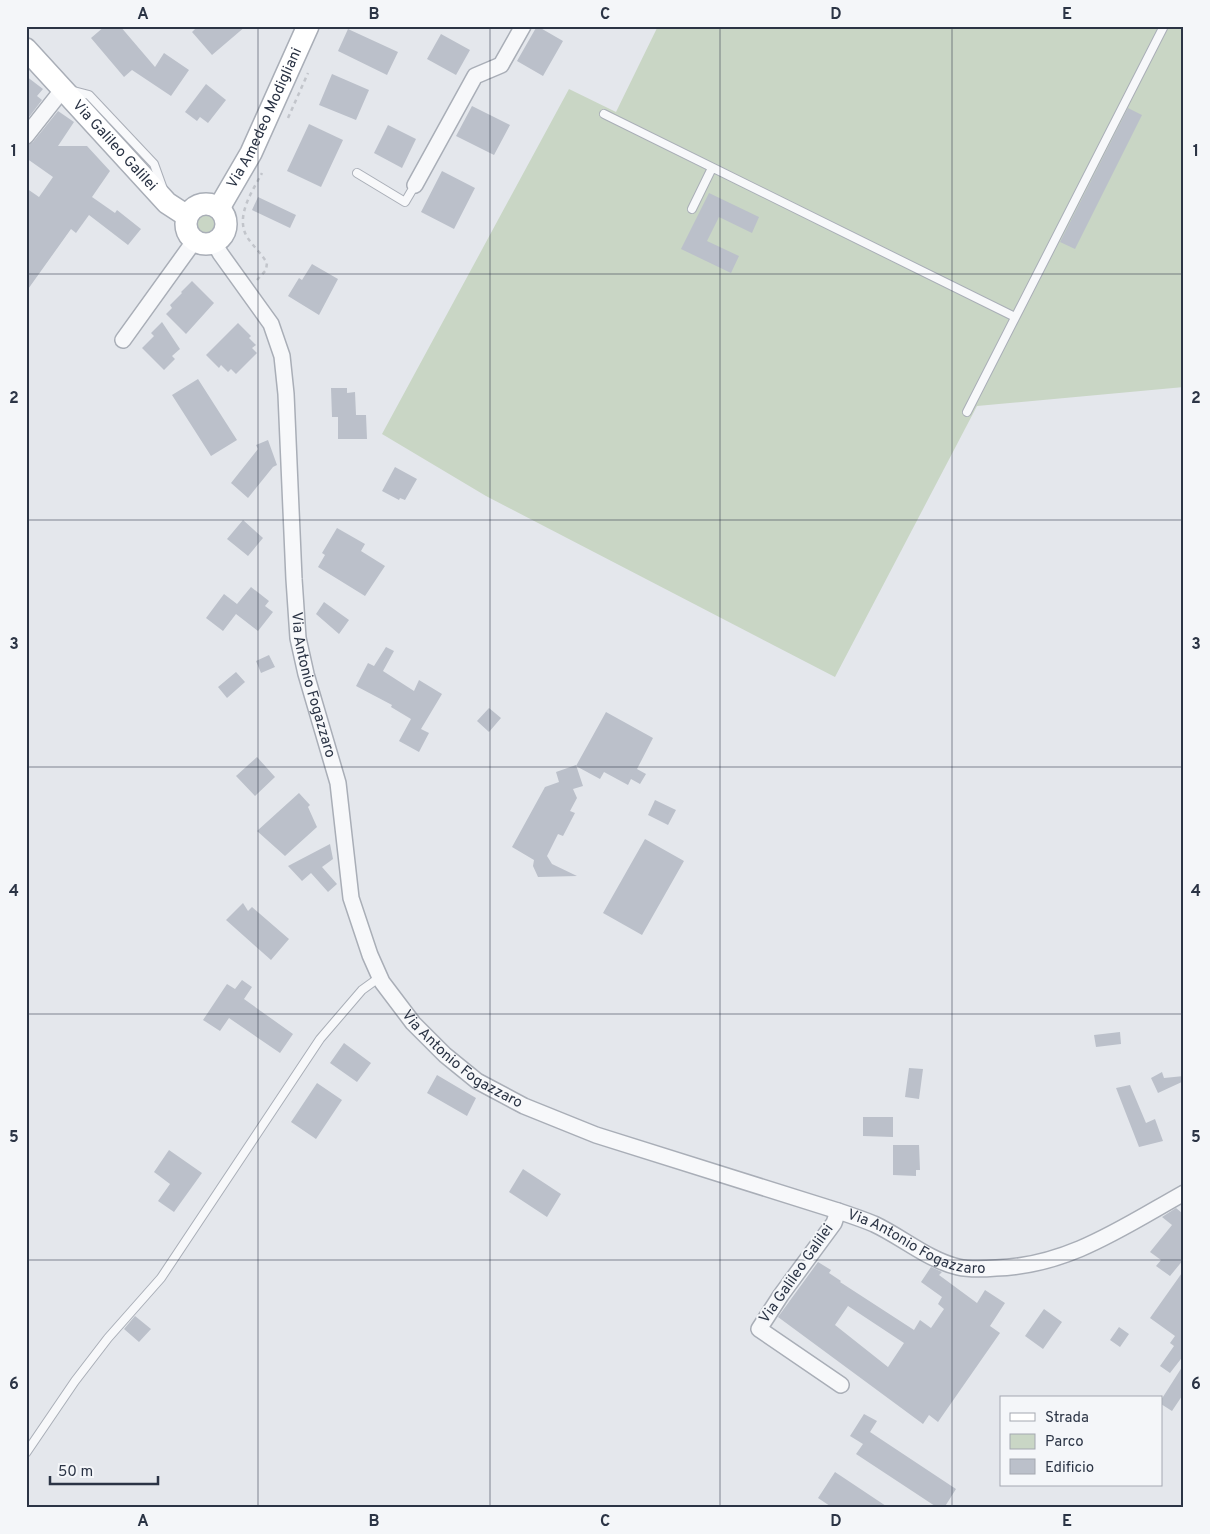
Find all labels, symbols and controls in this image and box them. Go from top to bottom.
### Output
text: A [137,5,149,25]
text: B [368,5,380,25]
text: C [600,5,610,25]
text: D [830,5,842,25]
text: E [1062,5,1072,25]
street label: Via Amedeo Modigliani [223,45,307,192]
street label: Via Galileo Galilei [68,96,161,195]
text: 1 [11,142,17,162]
text: 1 [1193,142,1199,162]
text: 2 [9,389,19,409]
text: 2 [1191,389,1201,409]
street label: Via Antonio Fogazzaro [287,611,340,760]
text: 3 [9,635,19,655]
text: 3 [1191,635,1201,655]
text: 4 [9,882,19,902]
text: 4 [1191,882,1201,902]
street label: Via Antonio Fogazzaro [397,1006,526,1113]
text: 5 [9,1128,19,1148]
text: 5 [1191,1128,1201,1148]
street label: Via Antonio Fogazzaro [845,1205,986,1279]
street label: Via Galileo Galilei [756,1221,838,1327]
text: 6 [9,1375,19,1395]
text: 6 [1191,1375,1201,1395]
legend [1000,1396,1162,1486]
text: Strada [1045,1409,1089,1428]
text: Parco [1045,1433,1084,1452]
scale bar [50,1454,158,1486]
text: Edificio [1045,1459,1094,1478]
text: 50 m [58,1463,93,1482]
text: A [137,1512,149,1532]
text: B [368,1512,380,1532]
text: C [600,1512,610,1532]
text: D [830,1512,842,1532]
text: E [1062,1512,1072,1532]

